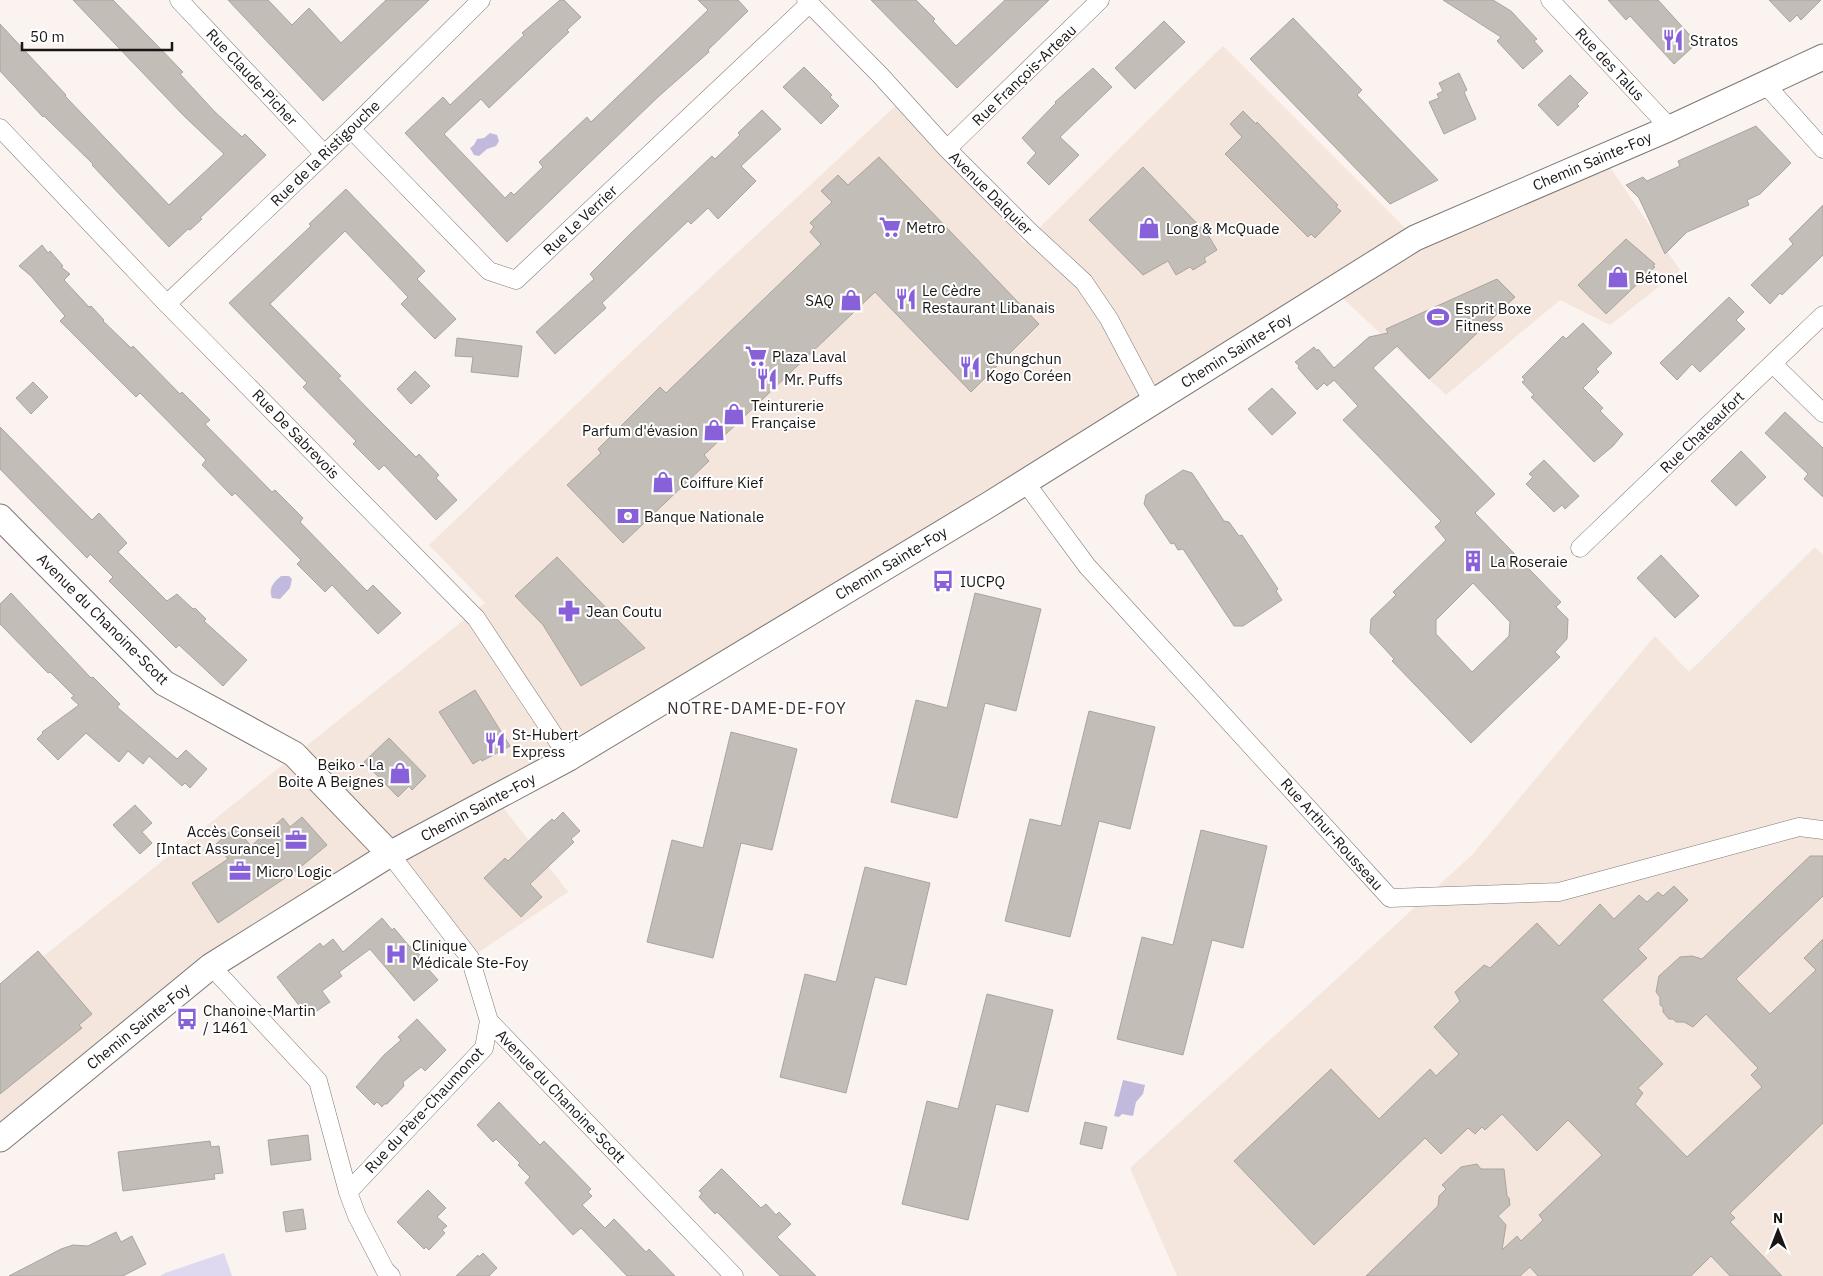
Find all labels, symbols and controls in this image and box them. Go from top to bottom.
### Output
scale bar [22,20,172,52]
street label: Rue François-Arteau [968,20,1080,130]
street label: Rue des Talus [1571,23,1649,105]
street label: Rue Claude-Picher [202,25,302,130]
text: 50 m [30,27,65,46]
restaurant icon: Stratos [1660,27,1686,53]
place label: Stratos [1690,31,1738,50]
street label: Rue de la Ristigouche [266,96,384,210]
street label: Chemin Sainte-Foy [1530,127,1655,195]
street label: Avenue Dalquier [945,147,1037,239]
street label: Rue Le Verrier [539,181,621,259]
supermarket icon: Metro [877,214,903,240]
shop icon: Long & McQuade [1136,215,1162,241]
place label: Metro [906,218,946,237]
place label: Long & McQuade [1166,219,1280,238]
shop icon: Bétonel [1605,264,1631,290]
place label: Bétonel [1635,268,1687,287]
place label: Le Cèdre Restaurant Libanais [922,281,1055,317]
restaurant icon: Le Cèdre Restaurant Libanais [893,286,919,312]
shop icon: SAQ [838,287,864,313]
place label: SAQ [805,291,834,310]
place label: Esprit Boxe Fitness [1455,299,1532,335]
sports icon: Esprit Boxe Fitness [1425,304,1451,330]
street label: Chemin Sainte-Foy [1177,308,1295,392]
supermarket icon: Plaza Laval [743,343,769,369]
place label: Plaza Laval [772,347,846,366]
place label: Chungchun Kogo Coréen [986,349,1071,385]
restaurant icon: Chungchun Kogo Coréen [957,354,983,380]
restaurant icon: Mr. Puffs [754,366,780,392]
place label: Mr. Puffs [784,370,843,389]
street label: Rue De Sabrevois [248,385,344,483]
street label: Rue Chateaufort [1656,387,1748,477]
place label: Teinturerie Française [751,396,824,432]
shop icon: Teinturerie Française [721,401,747,427]
shop icon: Parfum d'évasion [701,417,727,443]
place label: Parfum d'évasion [582,421,698,440]
shop icon: Coiffure Kief [650,469,676,495]
place label: Coiffure Kief [680,473,763,492]
bank icon: Banque Nationale [615,503,641,529]
place label: Banque Nationale [644,507,764,526]
street label: Chemin Sainte-Foy [832,522,951,604]
building icon: La Roseraie [1460,548,1486,574]
street label: Avenue du Chanoine-Scott [33,549,173,689]
place label: La Roseraie [1490,552,1568,571]
bus stop icon: IUCPQ [930,568,956,594]
place label: IUCPQ [960,572,1005,591]
pharmacy icon: Jean Coutu [556,598,582,624]
place label: Jean Coutu [586,602,662,621]
district label: NOTRE-DAME-DE-FOY [667,698,847,718]
place label: St-Hubert Express [512,725,579,761]
restaurant icon: St-Hubert Express [482,730,508,756]
place label: Beiko - La Boite A Beignes [278,755,384,791]
shop icon: Beiko - La Boite A Beignes [387,760,413,786]
street label: Chemin Sainte-Foy [417,768,539,845]
street label: Rue Arthur-Rousseau [1277,774,1387,894]
place label: Accès Conseil [Intact Assurance] [156,822,280,858]
office icon: Accès Conseil [Intact Assurance] [283,827,309,853]
office icon: Micro Logic [227,858,253,884]
place label: Micro Logic [256,862,332,881]
place label: Clinique Médicale Ste-Foy [412,936,529,972]
hospital icon: Clinique Médicale Ste-Foy [383,941,409,967]
street label: Chemin Sainte-Foy [83,978,194,1073]
place label: Chanoine-Martin / 1461 [203,1001,316,1037]
bus stop icon: Chanoine-Martin / 1461 [174,1006,200,1032]
street label: Avenue du Chanoine-Scott [492,1025,630,1167]
street label: Rue du Père-Chaumonot [361,1043,487,1177]
north arrow [1753,1206,1803,1256]
text: N [1773,1209,1783,1227]

